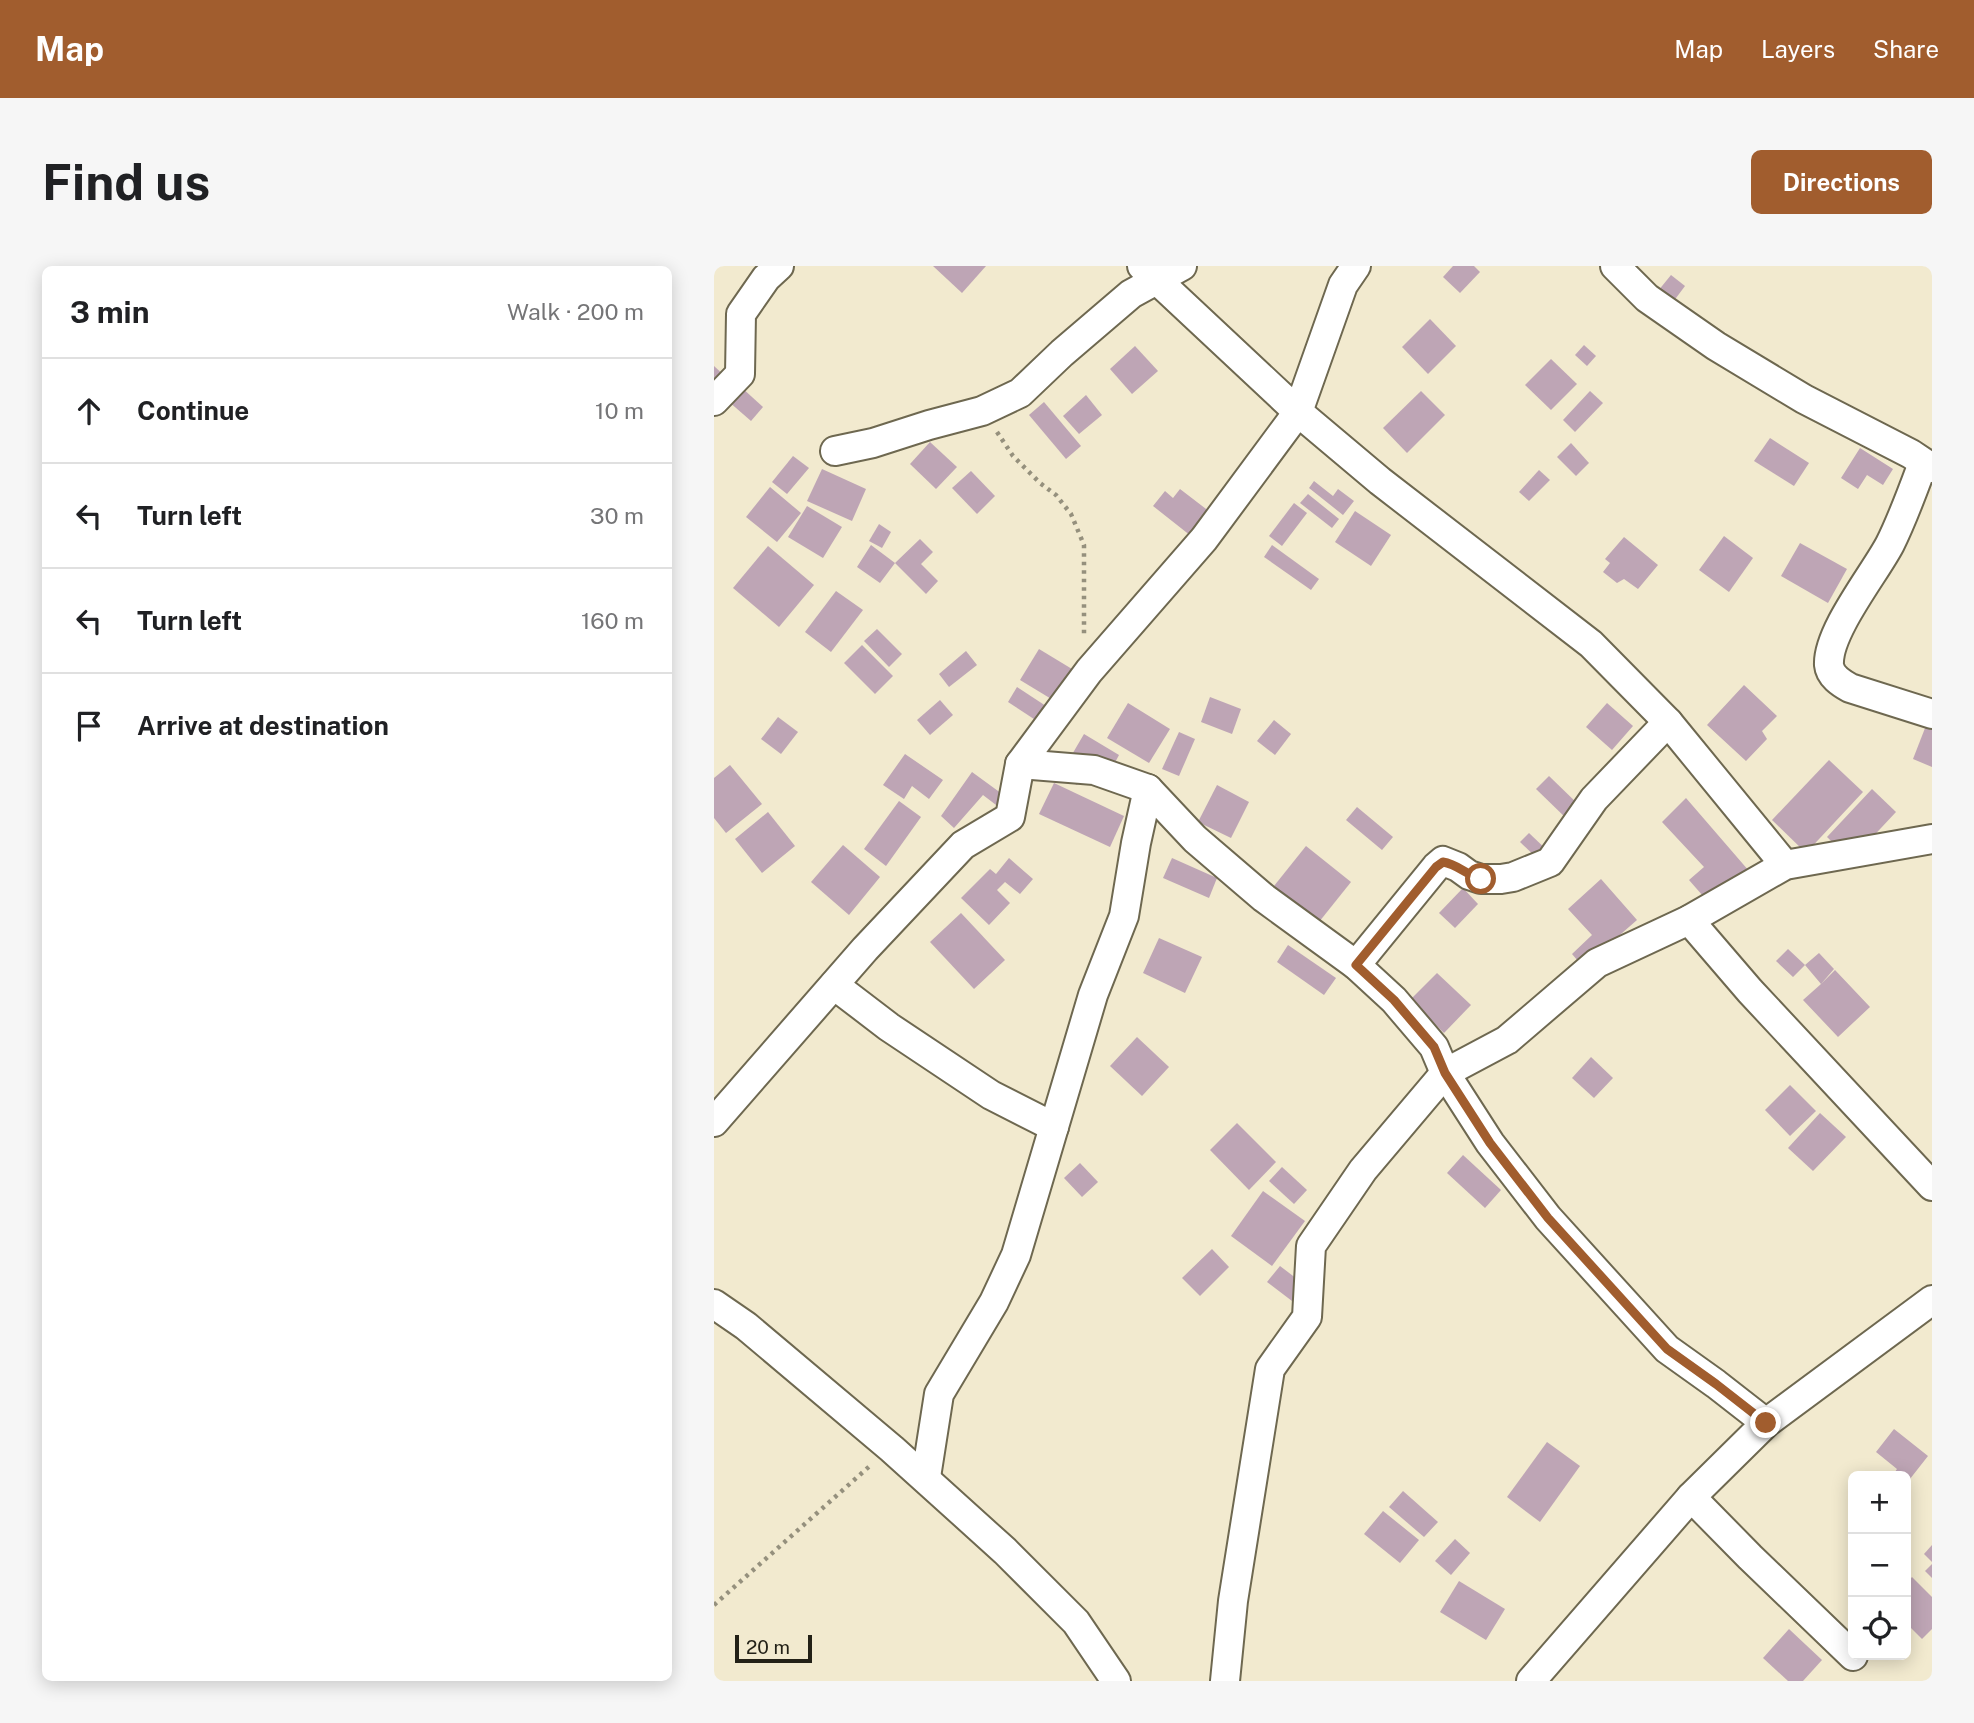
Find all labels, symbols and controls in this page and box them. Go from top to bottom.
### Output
text: Map [35,30,104,68]
text: Map [1674,35,1723,63]
text: Layers [1761,35,1835,63]
text: Share [1873,35,1939,63]
button: Directions [1751,150,1932,214]
text: Find us [42,153,210,211]
text: 3 min [70,294,149,330]
text: Walk · 200 m [507,298,644,325]
icon: ahead [70,392,108,430]
text: Continue [137,395,249,426]
text: 10 m [595,397,644,424]
icon: left [70,497,108,535]
text: Turn left [137,500,242,531]
text: 30 m [590,502,644,529]
icon: left [70,602,108,640]
text: Turn left [137,605,242,636]
text: 160 m [581,607,644,634]
icon: arrive [70,707,108,745]
text: Arrive at destination [137,710,389,741]
route start [1465,863,1496,894]
route end [1750,1407,1781,1438]
map controls [1848,1471,1911,1660]
button: + [1848,1471,1911,1534]
button: − [1848,1534,1911,1597]
button: locate [1848,1597,1911,1660]
scale bar [735,1632,812,1664]
text: 20 m [746,1636,790,1658]

